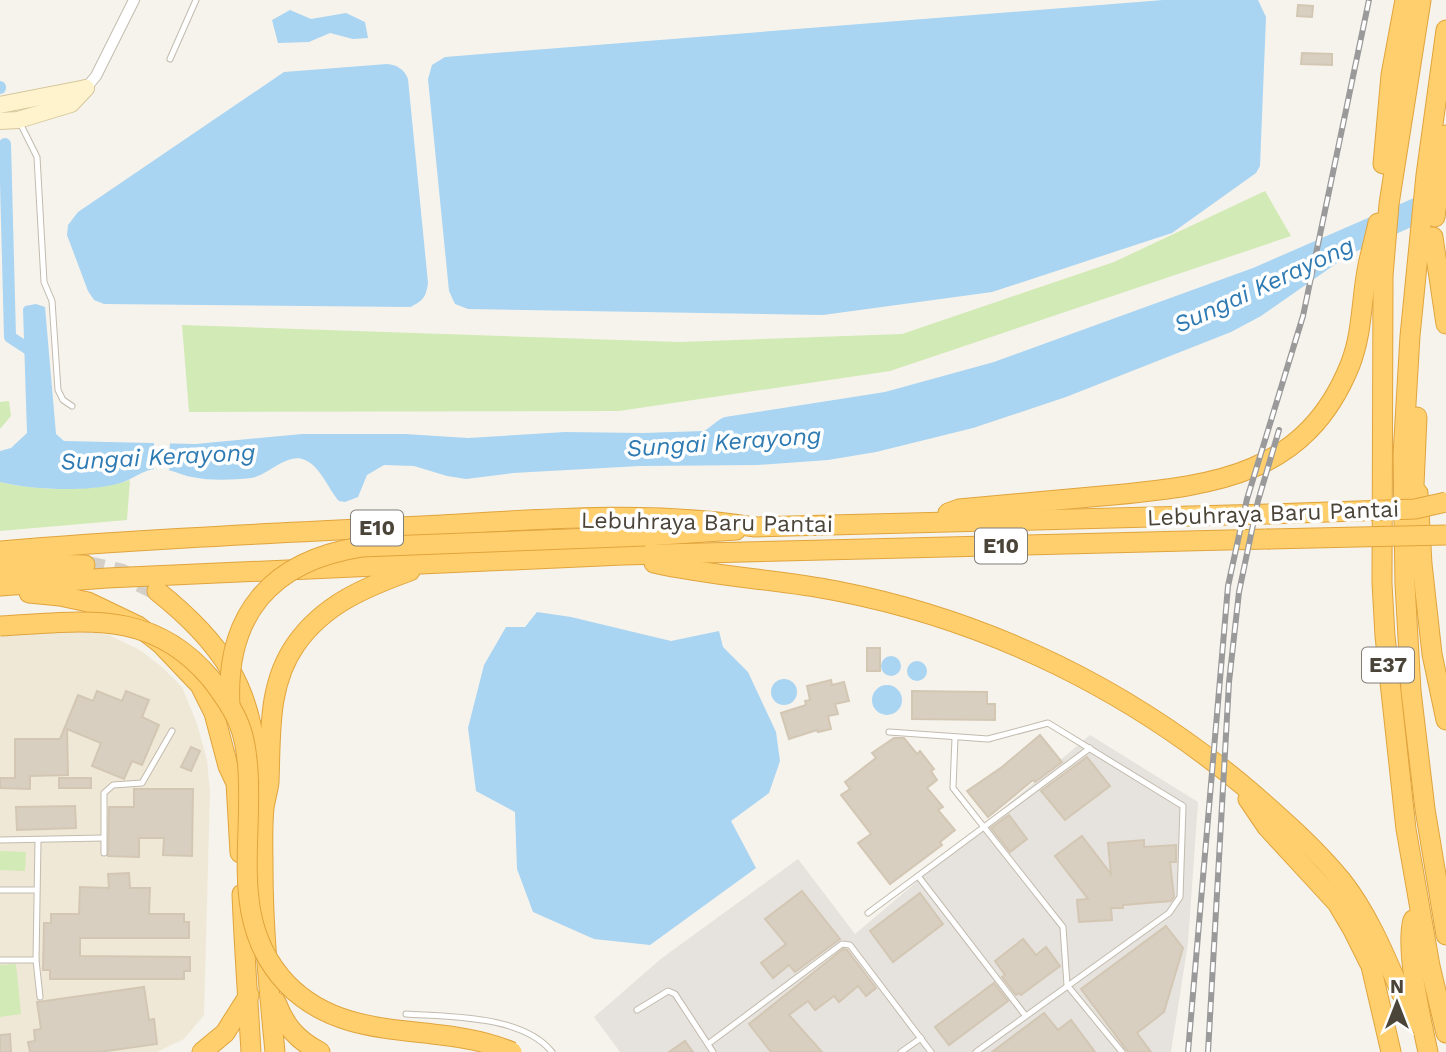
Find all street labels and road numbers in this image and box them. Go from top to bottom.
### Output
street label: Lebuhraya Baru Pantai [1147,496,1400,531]
street label: Lebuhraya Baru Pantai [581,507,833,538]
road number: E10 [351,510,403,546]
road number: E10 [975,528,1027,564]
road number: E37 [1362,648,1414,682]

